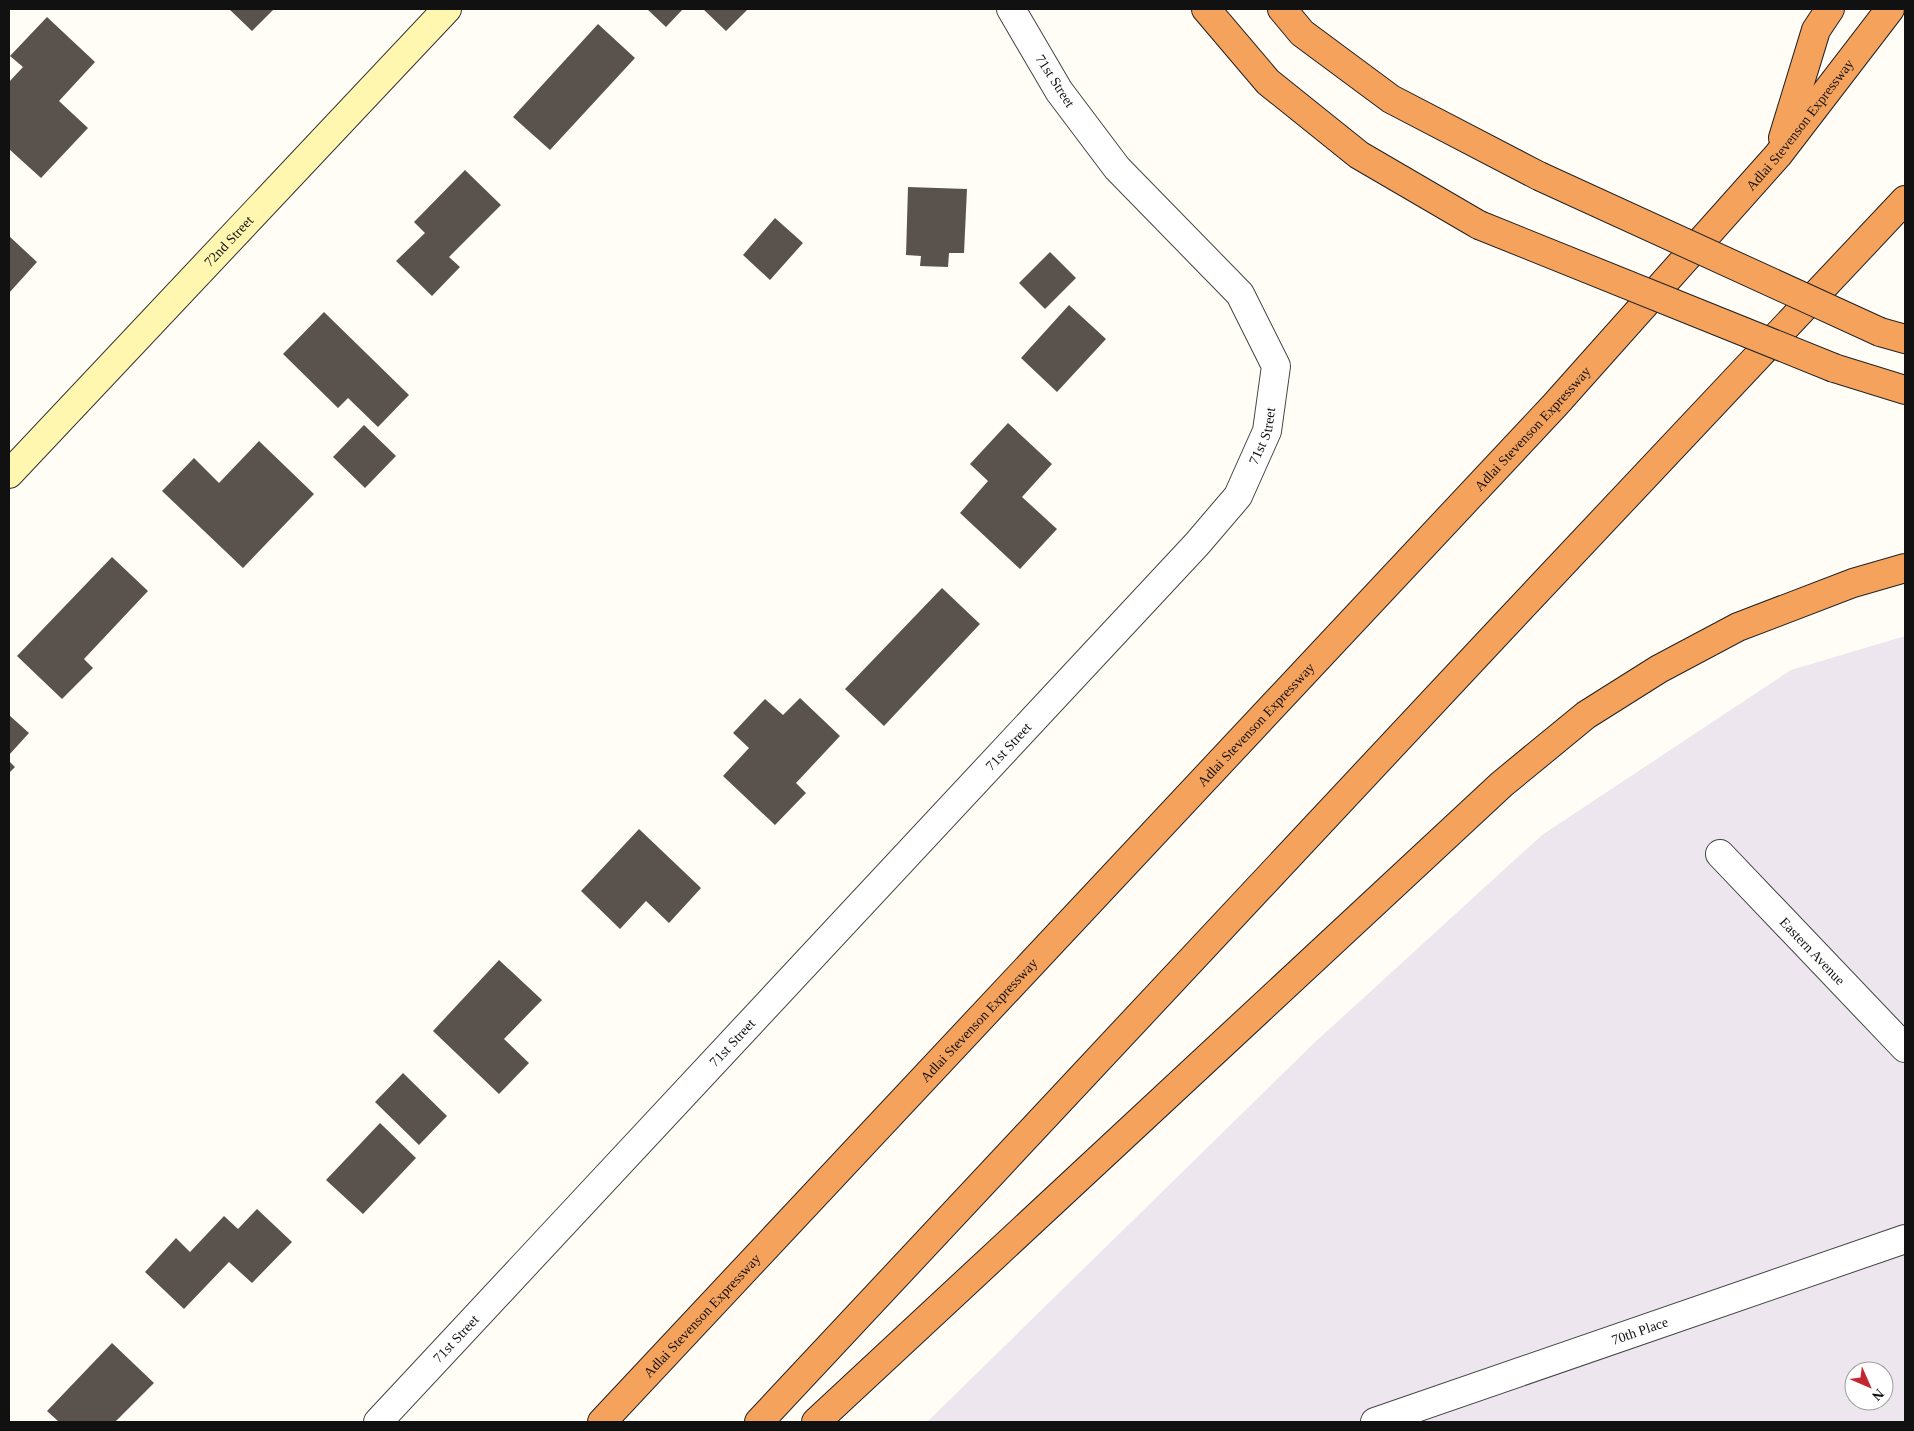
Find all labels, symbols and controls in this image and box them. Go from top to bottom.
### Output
street label: 71st Street [1033,52,1078,110]
street label: Adlai Stevenson Expressway [1743,56,1856,193]
street label: 72nd Street [201,212,256,270]
street label: Adlai Stevenson Expressway [1471,363,1593,494]
street label: 71st Street [1246,406,1278,467]
street label: Adlai Stevenson Expressway [1194,660,1317,789]
street label: 71st Street [982,719,1034,773]
street label: Eastern Avenue [1777,914,1848,988]
street label: Adlai Stevenson Expressway [917,955,1040,1085]
street label: 71st Street [706,1016,758,1069]
street label: Adlai Stevenson Expressway [640,1251,763,1380]
street label: 71st Street [430,1312,482,1366]
street label: 70th Place [1609,1314,1670,1347]
north arrow [1844,1361,1894,1411]
text: N [1869,1386,1887,1404]

